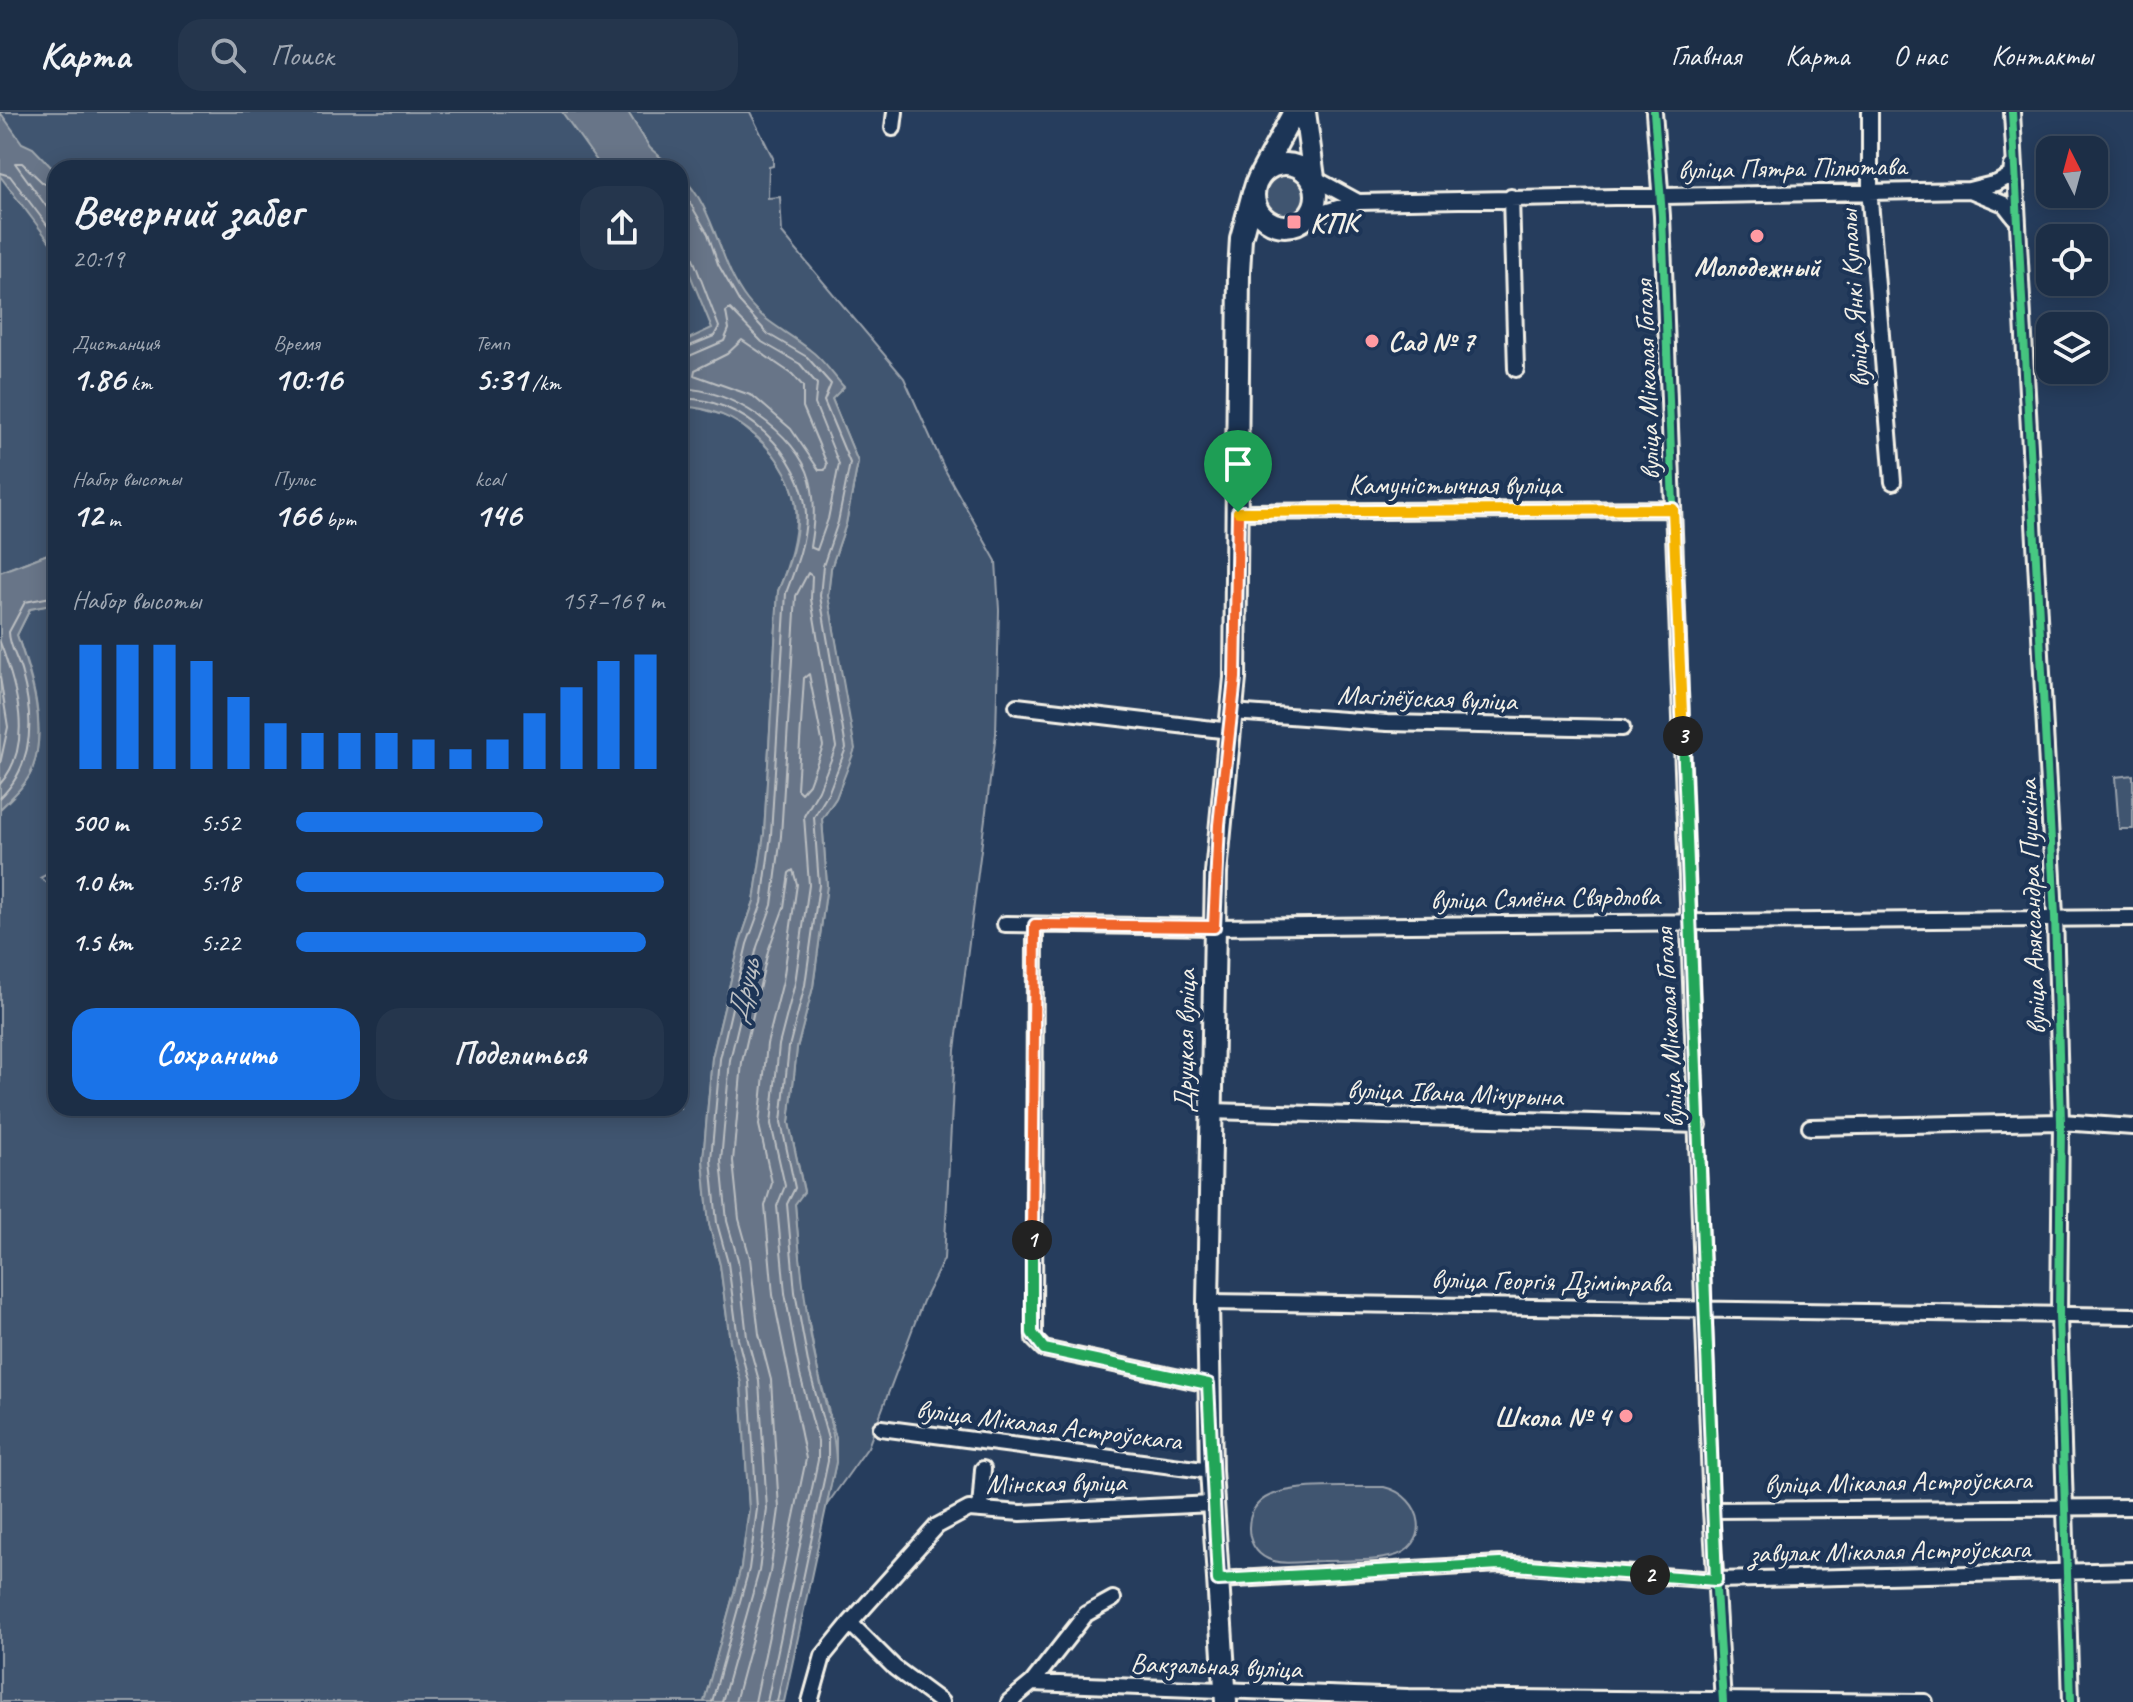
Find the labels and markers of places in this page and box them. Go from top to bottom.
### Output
place label: КПК [1310,205,1363,240]
marker: КПК [1285,213,1303,231]
marker: Молодежный [1748,227,1766,245]
place label: Молодежный [1694,249,1822,284]
place label: Сад № 7 [1388,324,1477,359]
marker: Сад № 7 [1363,332,1381,350]
pin [1204,430,1272,512]
pin: 3 [1663,716,1703,756]
pin: 1 [1012,1220,1052,1260]
place label: Школа № 4 [1494,1399,1613,1434]
marker: Школа № 4 [1617,1407,1635,1425]
pin: 2 [1630,1555,1670,1595]

